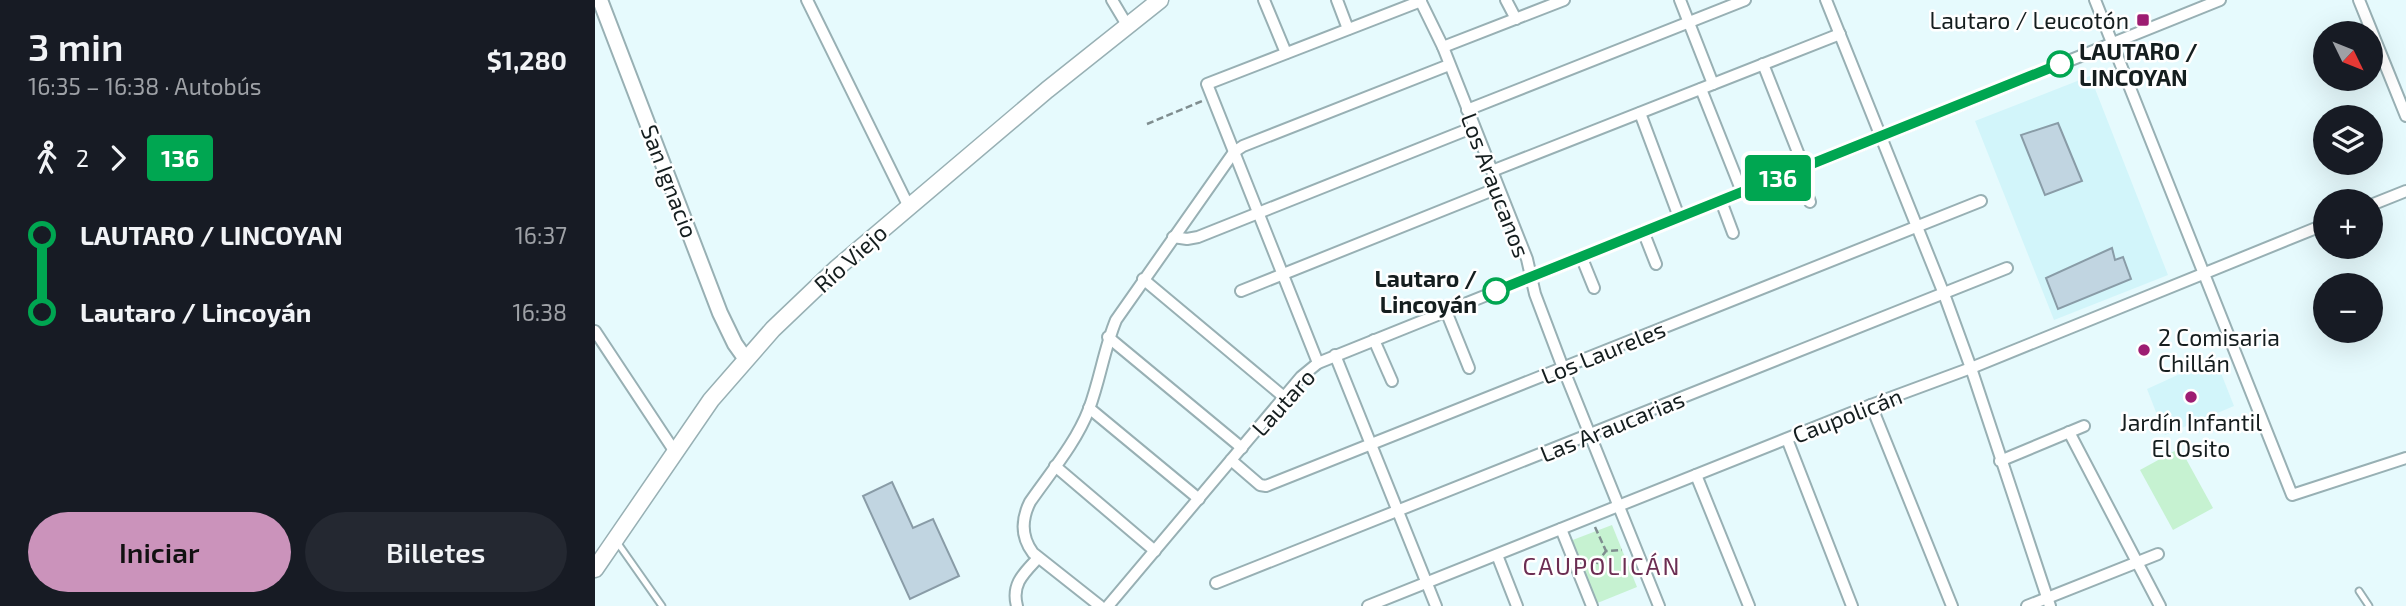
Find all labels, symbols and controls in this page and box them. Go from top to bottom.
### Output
place label: Lautaro / Leucotón [1929,6,2129,34]
marker: Lautaro / Leucotón [2135,12,2151,28]
north arrow [2313,21,2383,91]
map controls [2313,21,2383,343]
text: 3 min [28,23,124,69]
place label: LAUTARO / LINCOYAN [2079,37,2198,91]
text: $1,280 [487,44,567,75]
marker: LAUTARO / LINCOYAN [2047,51,2073,77]
text: 16:35 – 16:38 · Autobús [28,72,262,100]
button: layers [2313,105,2383,175]
street label: Los Araucanos [1456,109,1536,261]
street label: San Ignacio [636,120,704,242]
icon: walk [28,139,66,177]
icon: forward [99,139,137,177]
text: 136 [161,143,199,172]
text: 2 [76,144,89,172]
line badge: 136 [1738,155,1818,201]
text: 136 [1759,163,1797,192]
button: + [2313,189,2383,259]
street label: Río Viejo [808,218,892,298]
text: LAUTARO / LINCOYAN [80,219,343,250]
text: 16:37 [515,221,567,249]
place label: Lautaro / Lincoyán [1375,264,1477,318]
button: − [2313,273,2383,343]
marker: Lautaro / Lincoyán [1483,278,1509,304]
text: Lautaro / Lincoyán [80,296,311,327]
text: 16:38 [513,298,567,326]
street label: Los Laureles [1537,314,1669,390]
place label: 2 Comisaria Chillán [2158,323,2280,377]
marker: 2 Comisaria Chillán [2136,342,2152,358]
street label: Lautaro [1246,363,1320,441]
street label: Caupolicán [1788,381,1906,449]
street label: Las Araucarias [1536,384,1688,468]
marker: Jardín Infantil El Osito [2183,389,2199,405]
place label: Jardín Infantil El Osito [2120,408,2262,462]
button: Iniciar [28,512,291,592]
button: Billetes [305,512,567,592]
district label: CAUPOLICÁN [1523,551,1681,580]

